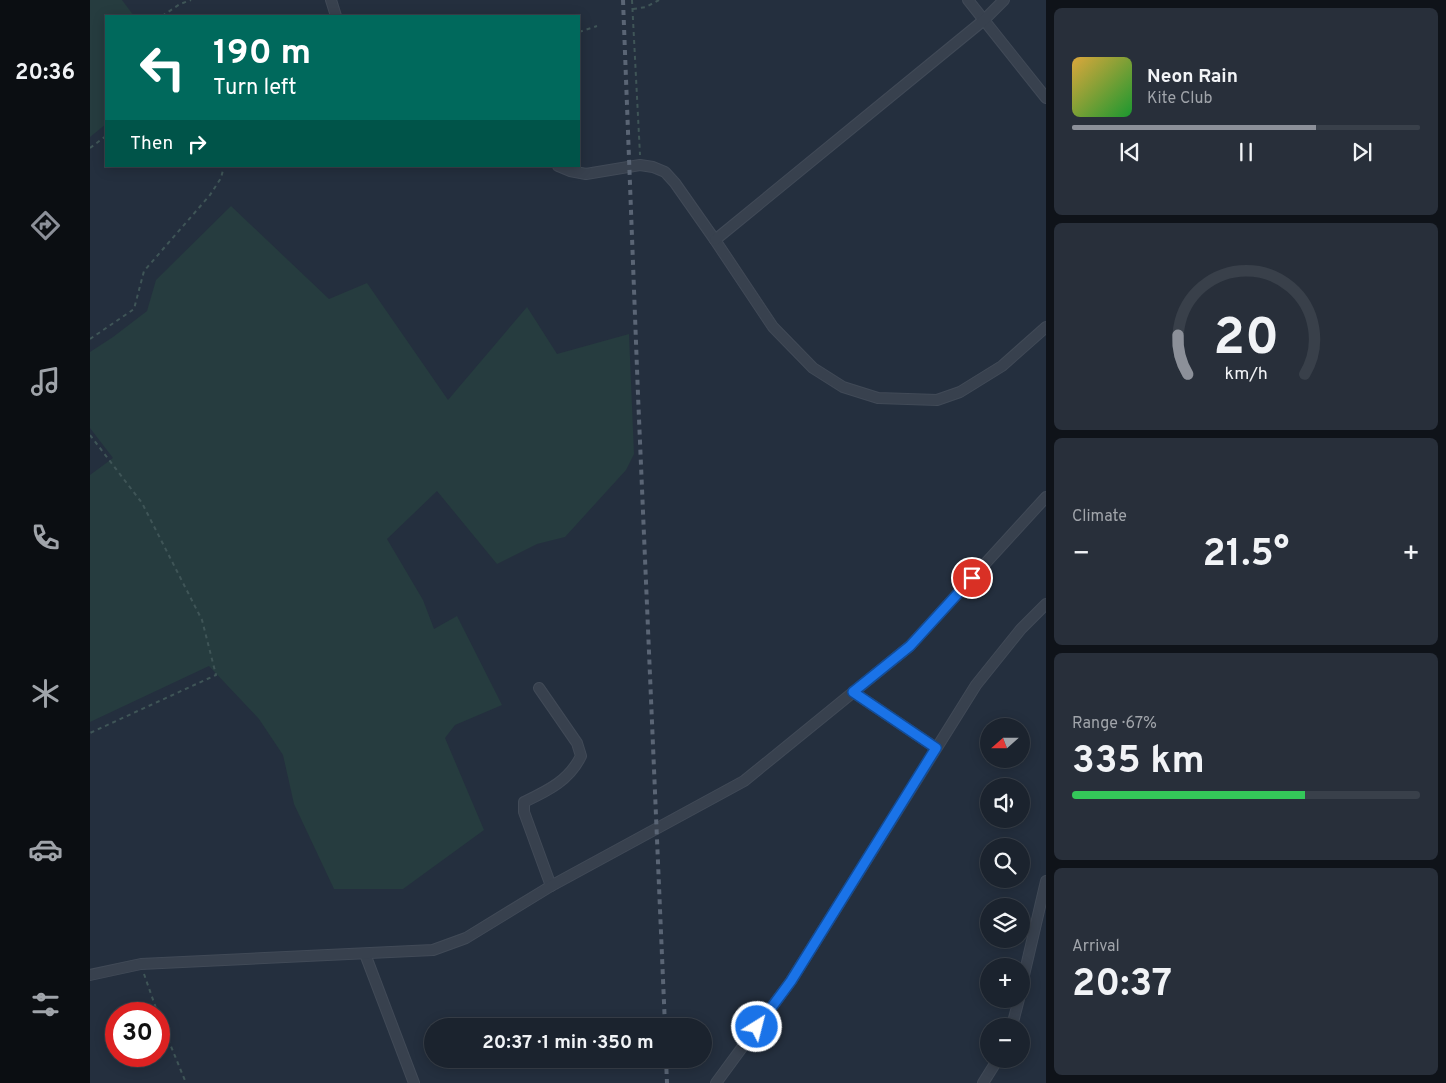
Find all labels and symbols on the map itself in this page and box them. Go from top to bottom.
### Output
pin [951,557,993,599]
north arrow [980,718,1030,768]
position arrow [730,1000,782,1052]
speed limit sign: 30 [105,1002,170,1067]

